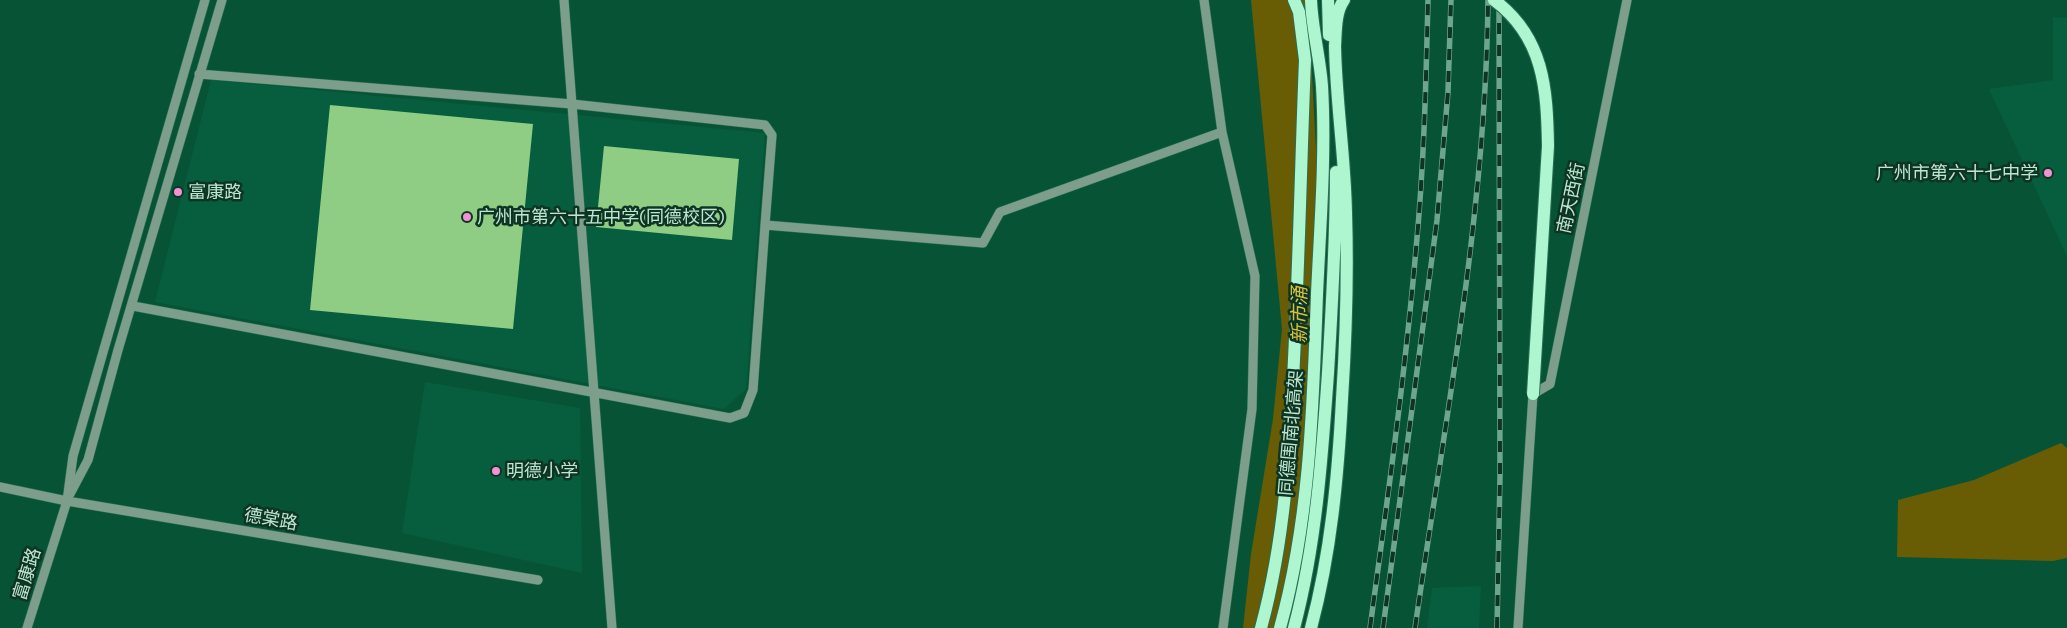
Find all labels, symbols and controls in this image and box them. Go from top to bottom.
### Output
street label: 南天西街 [1553,161,1589,235]
place label: 广州市第六十七中学 [1876,162,2038,184]
marker: 广州市第六十七中学 [2042,167,2054,179]
place label: 富康路 [188,181,242,203]
marker: 富康路 [172,186,184,198]
place label: 广州市第六十五中学(同德校区) [477,206,725,228]
marker: 广州市第六十五中学(同德校区) [461,211,473,223]
water label: 新市涌 [1289,287,1311,343]
street label: 同德围南北高架 [1275,369,1307,497]
place label: 明德小学 [506,460,578,482]
marker: 明德小学 [490,465,502,477]
street label: 德棠路 [243,504,299,534]
street label: 富康路 [9,545,45,603]

